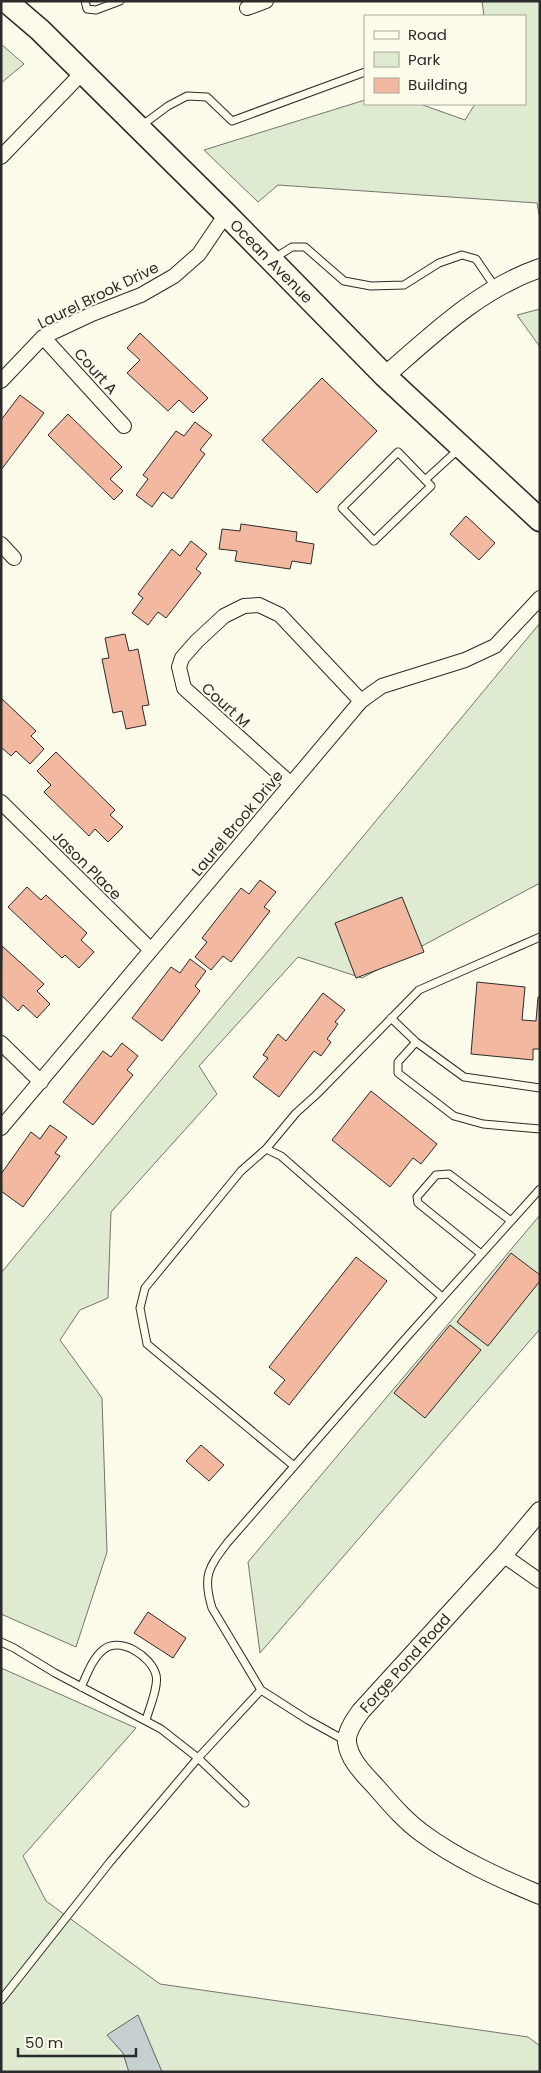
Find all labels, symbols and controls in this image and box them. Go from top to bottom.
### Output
legend [364,15,526,105]
text: Road [408,24,447,45]
text: Park [408,49,440,70]
text: Building [408,74,468,95]
street label: Ocean Avenue [226,214,318,308]
street label: Laurel Brook Drive [34,257,162,333]
street label: Court A [69,343,123,399]
street label: Court M [197,678,255,732]
street label: Laurel Brook Drive [186,766,288,880]
street label: Jason Place [48,826,126,904]
street label: Forge Pond Road [355,1609,455,1717]
scale bar [18,2026,135,2058]
text: 50 m [25,2032,63,2053]

